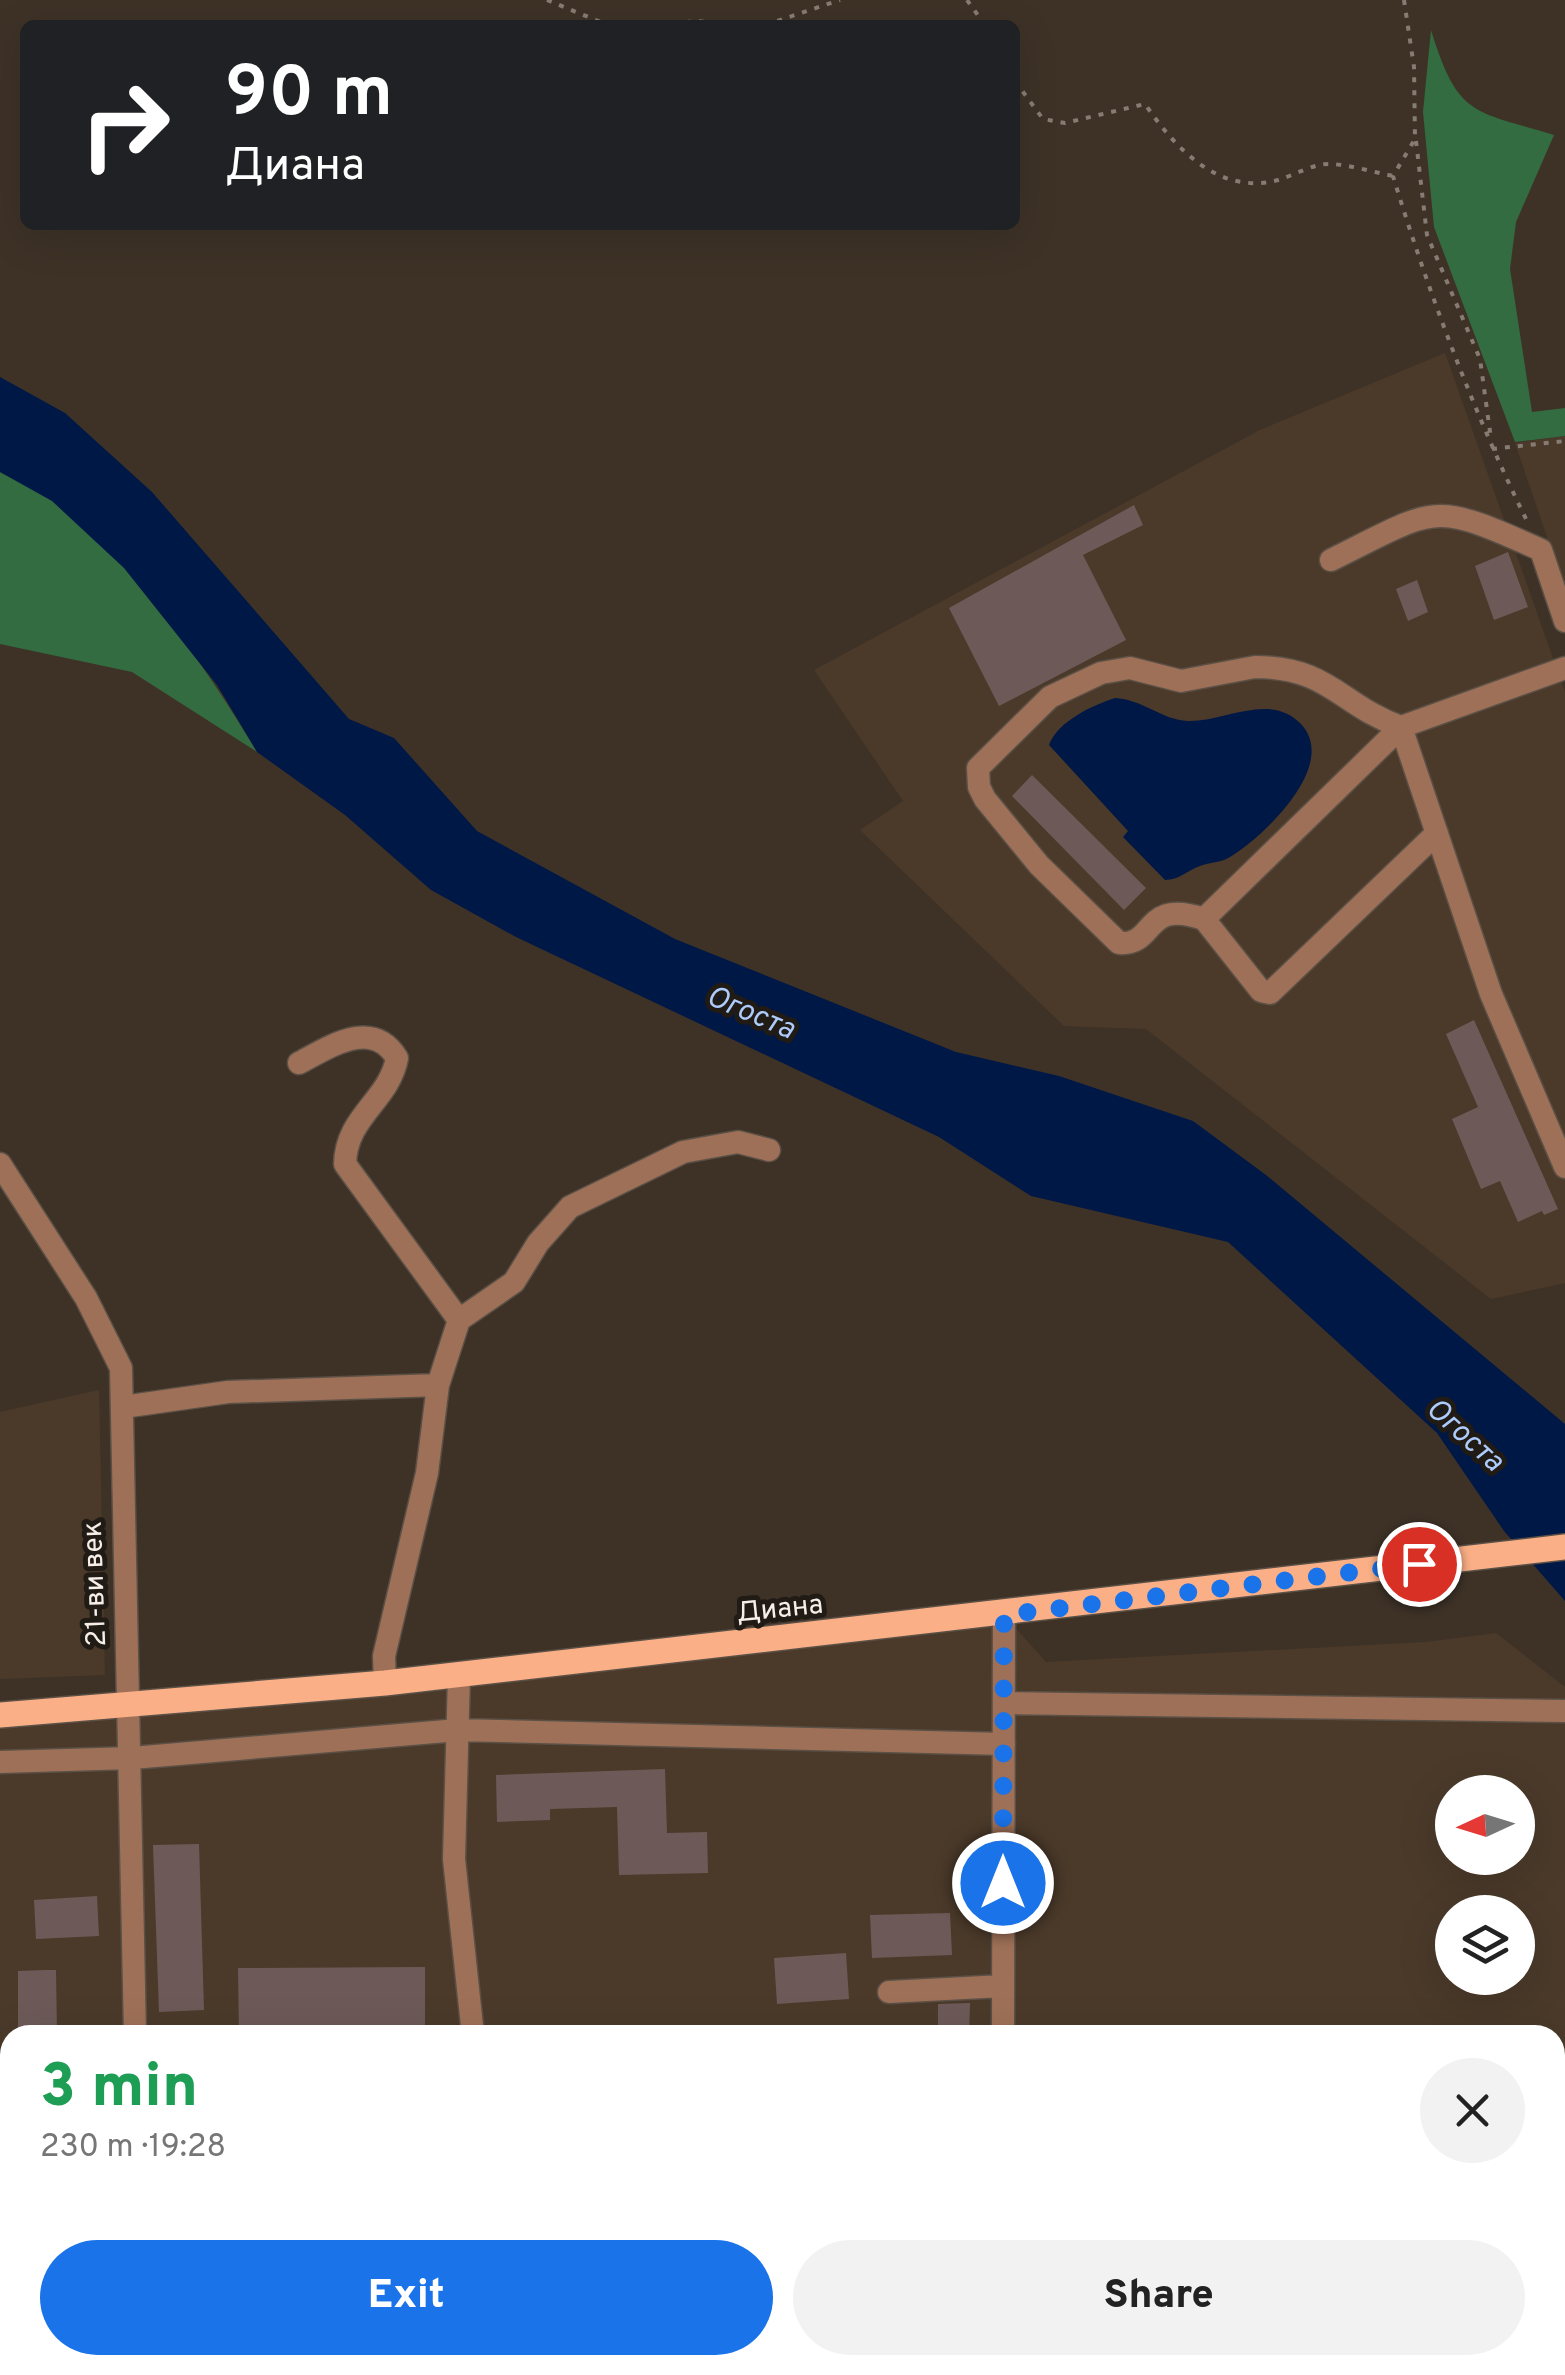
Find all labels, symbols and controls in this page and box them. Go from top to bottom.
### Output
text: 90 m [225,52,393,141]
icon: right [60,60,190,190]
text: Диана [225,139,365,196]
water label: Огоста [700,979,800,1049]
water label: Огоста [1417,1391,1511,1481]
street label: 21-ви век [76,1521,116,1647]
pin [1377,1522,1462,1607]
icon: arrive [1392,1537,1447,1592]
street label: Диана [735,1588,825,1632]
north arrow [1435,1775,1535,1875]
map controls [1435,1775,1535,1995]
position arrow [951,1831,1055,1935]
button: layers [1435,1895,1535,1995]
text: 3 min [40,2052,198,2128]
button: close [1420,2058,1525,2163]
text: 230 m · 19:28 [40,2128,226,2168]
button: Exit [40,2240,773,2355]
button: Share [793,2240,1525,2355]

